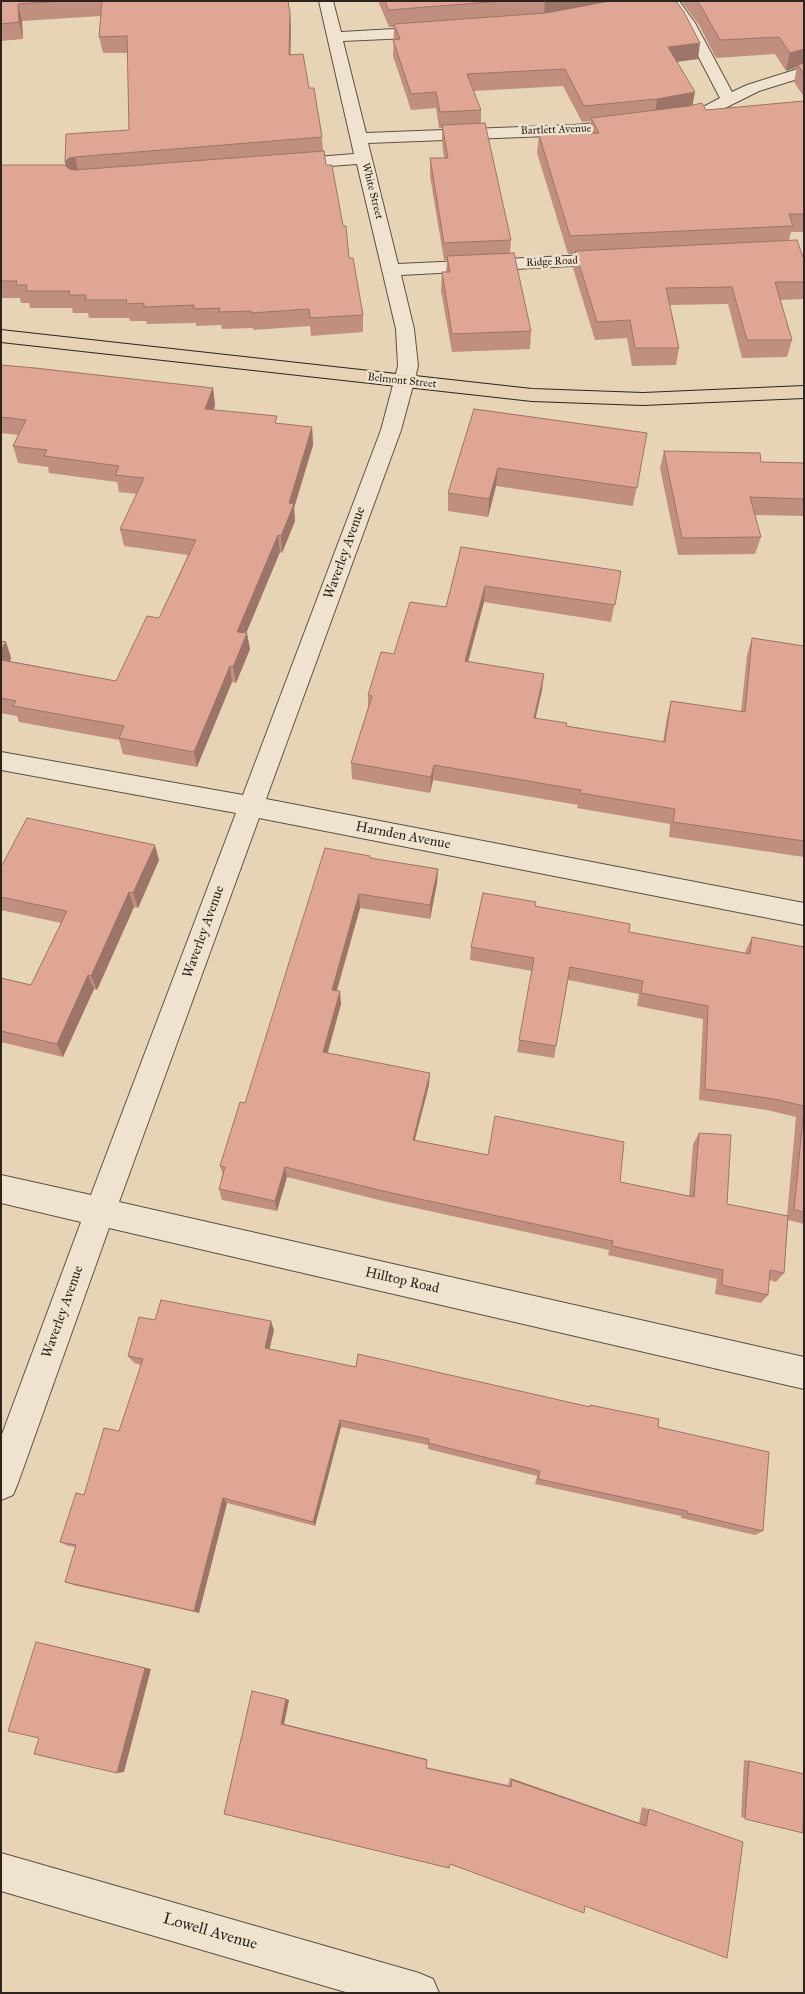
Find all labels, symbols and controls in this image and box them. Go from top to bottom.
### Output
street label: Bartlett Avenue [520,122,592,138]
street label: White Street [359,161,385,221]
street label: Ridge Road [526,254,578,270]
street label: Belmont Street [367,371,437,391]
street label: Waverley Avenue [321,505,369,601]
street label: Harnden Avenue [354,819,452,853]
street label: Waverley Avenue [180,884,228,980]
street label: Waverley Avenue [39,1264,87,1360]
street label: Hilltop Road [363,1264,441,1298]
street label: Lowell Avenue [161,1909,259,1955]

